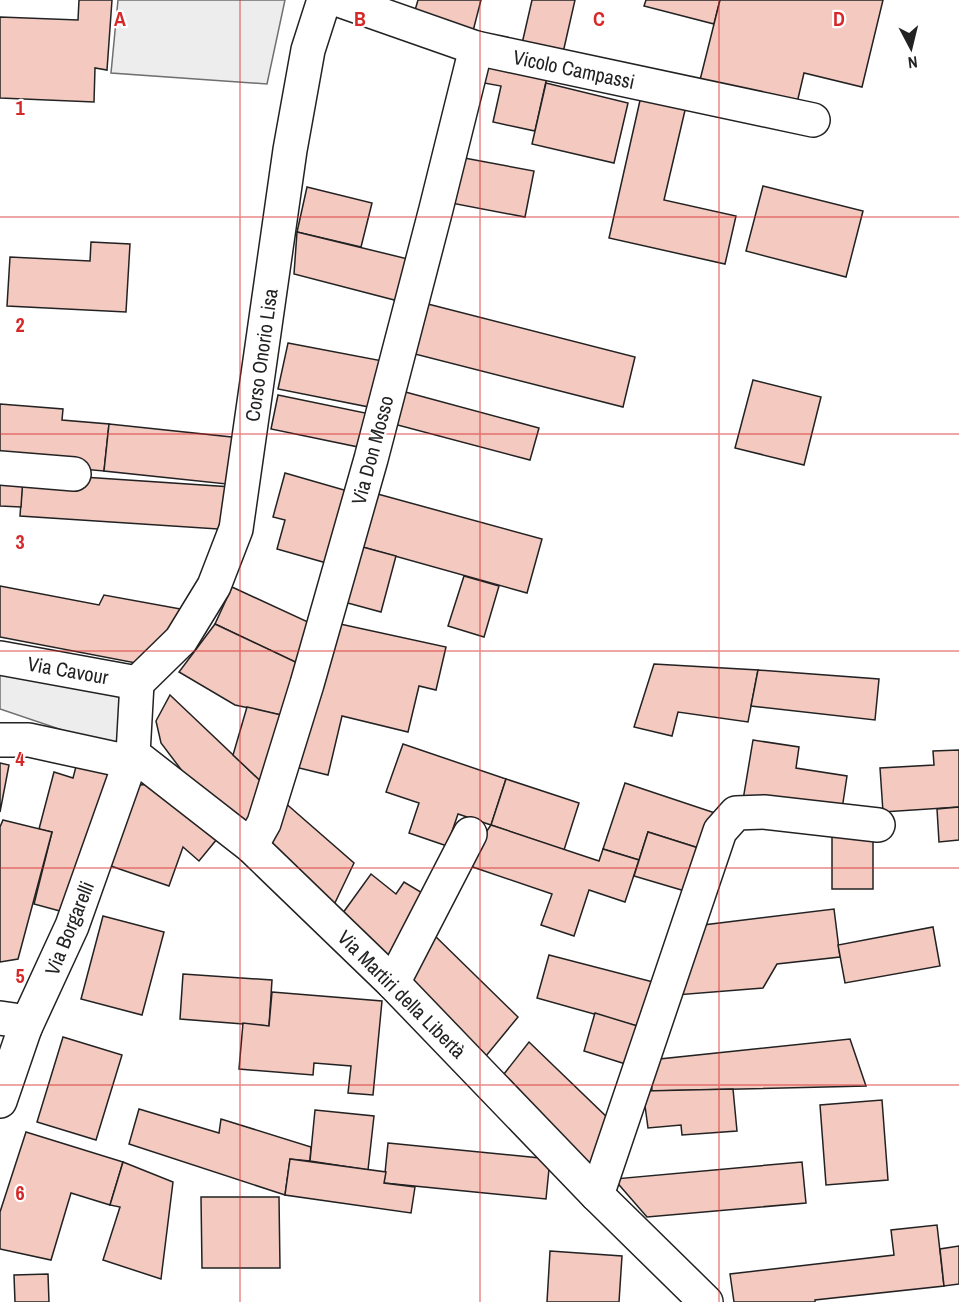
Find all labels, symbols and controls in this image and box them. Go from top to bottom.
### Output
text: A [114,5,126,32]
text: B [354,5,366,32]
text: C [593,5,605,32]
text: D [833,5,845,32]
north arrow [881,18,941,78]
street label: Vicolo Campassi [511,43,637,95]
text: N [907,51,919,74]
text: 1 [15,94,25,121]
street label: Corso Onorio Lisa [238,287,284,423]
text: 2 [15,311,25,338]
street label: Via Don Mosso [344,392,400,508]
text: 3 [15,528,25,555]
street label: Via Cavour [25,650,111,690]
text: 4 [15,745,25,772]
street label: Via Borgarelli [38,877,100,979]
street label: Via Martiri della Libertà [332,924,472,1064]
text: 5 [15,962,25,989]
text: 6 [15,1179,25,1206]

